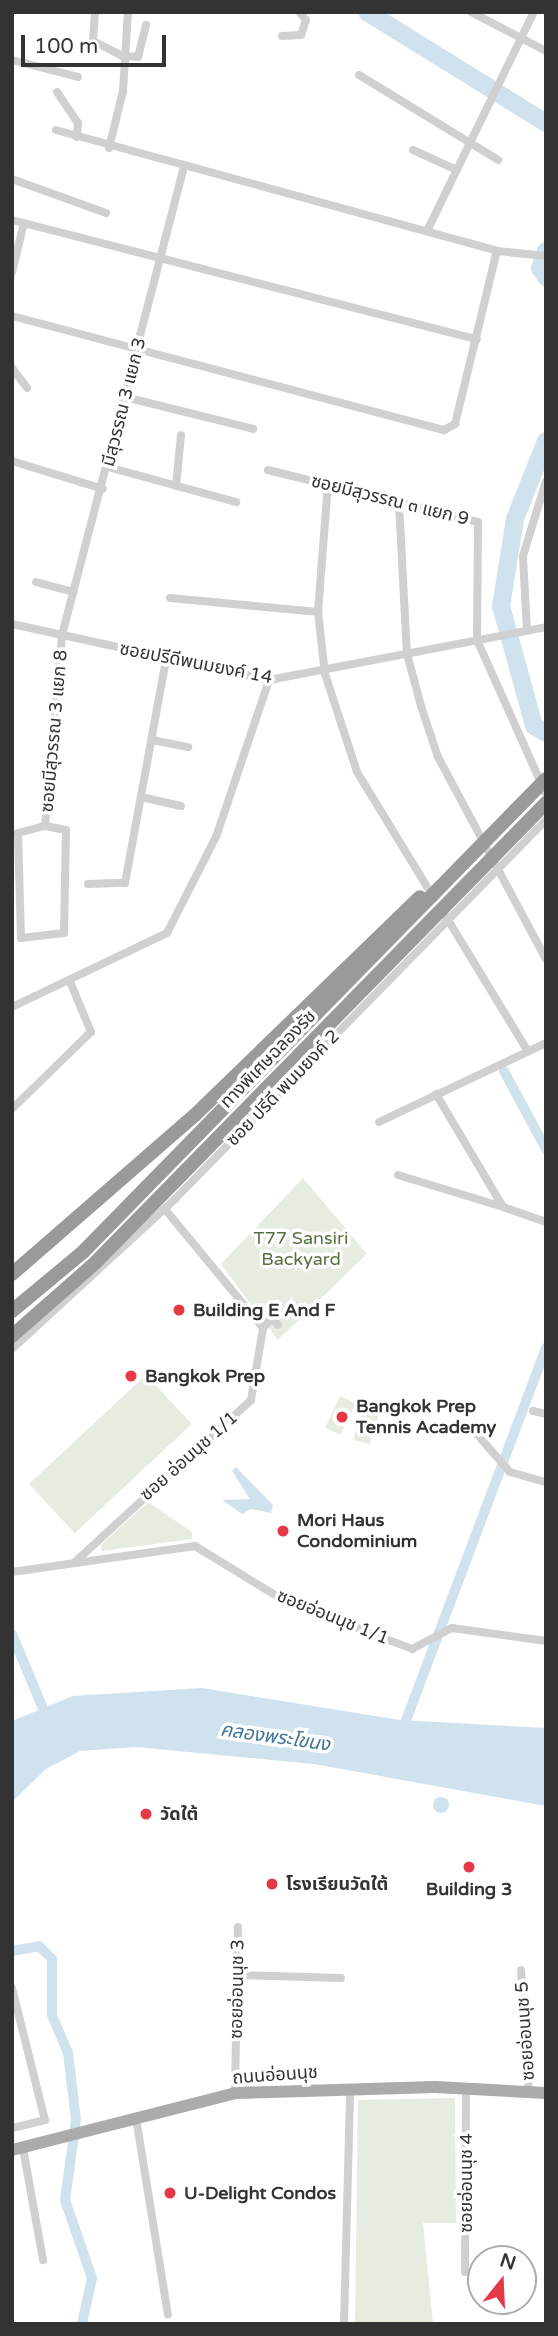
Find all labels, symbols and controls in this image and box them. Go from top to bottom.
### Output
scale bar [24,21,170,65]
text: 100 m [34,34,98,59]
street label: มีสุวรรณ 3 แยก 3 [98,335,150,469]
street label: ซอยมีสุวรรณ ๓ แยก 9 [309,470,471,530]
street label: ซอยปรีดีพนมยงค์ 14 [118,638,274,688]
street label: ซอยมีสุวรรณ 3 แยก 8 [36,649,72,813]
street label: ทางพิเศษฉลองรัช [216,1005,320,1113]
street label: ซอย ปรีดี พนมยงค์ 2 [222,1025,344,1151]
park label: T77 Sansiri Backyard [254,1228,348,1270]
place label: Building E And F [193,1299,336,1321]
marker: Building E And F [171,1302,187,1318]
place label: Bangkok Prep [145,1365,265,1387]
marker: Bangkok Prep [123,1368,139,1384]
place label: Bangkok Prep Tennis Academy [356,1396,496,1438]
street label: ซอย อ่อนนุช 1/1 [136,1407,242,1505]
marker: Bangkok Prep Tennis Academy [334,1409,350,1425]
place label: Mori Haus Condominium [297,1510,417,1552]
marker: Mori Haus Condominium [275,1523,291,1539]
street label: ซอยอ่อนนุช 1/1 [274,1585,392,1649]
water label: คลองพระโขนง [219,1719,331,1757]
place label: วัดใต้ [160,1803,198,1825]
marker: วัดใต้ [138,1806,154,1822]
marker: Building 3 [461,1859,477,1875]
place label: โรงเรียนวัดใต้ [286,1873,388,1895]
marker: โรงเรียนวัดใต้ [264,1876,280,1892]
place label: Building 3 [426,1878,512,1900]
street label: ซอยอ่อนนุช 3 [225,1939,249,2039]
street label: ซอยอ่อนนุช 5 [511,1981,539,2081]
street label: ถนนอ่อนนุช [232,2061,318,2089]
street label: ซอยอ่อนนุช 4 [455,2133,477,2233]
place label: U-Delight Condos [184,2182,336,2204]
marker: U-Delight Condos [162,2185,178,2201]
north arrow [467,2245,537,2315]
text: N [497,2249,519,2275]

